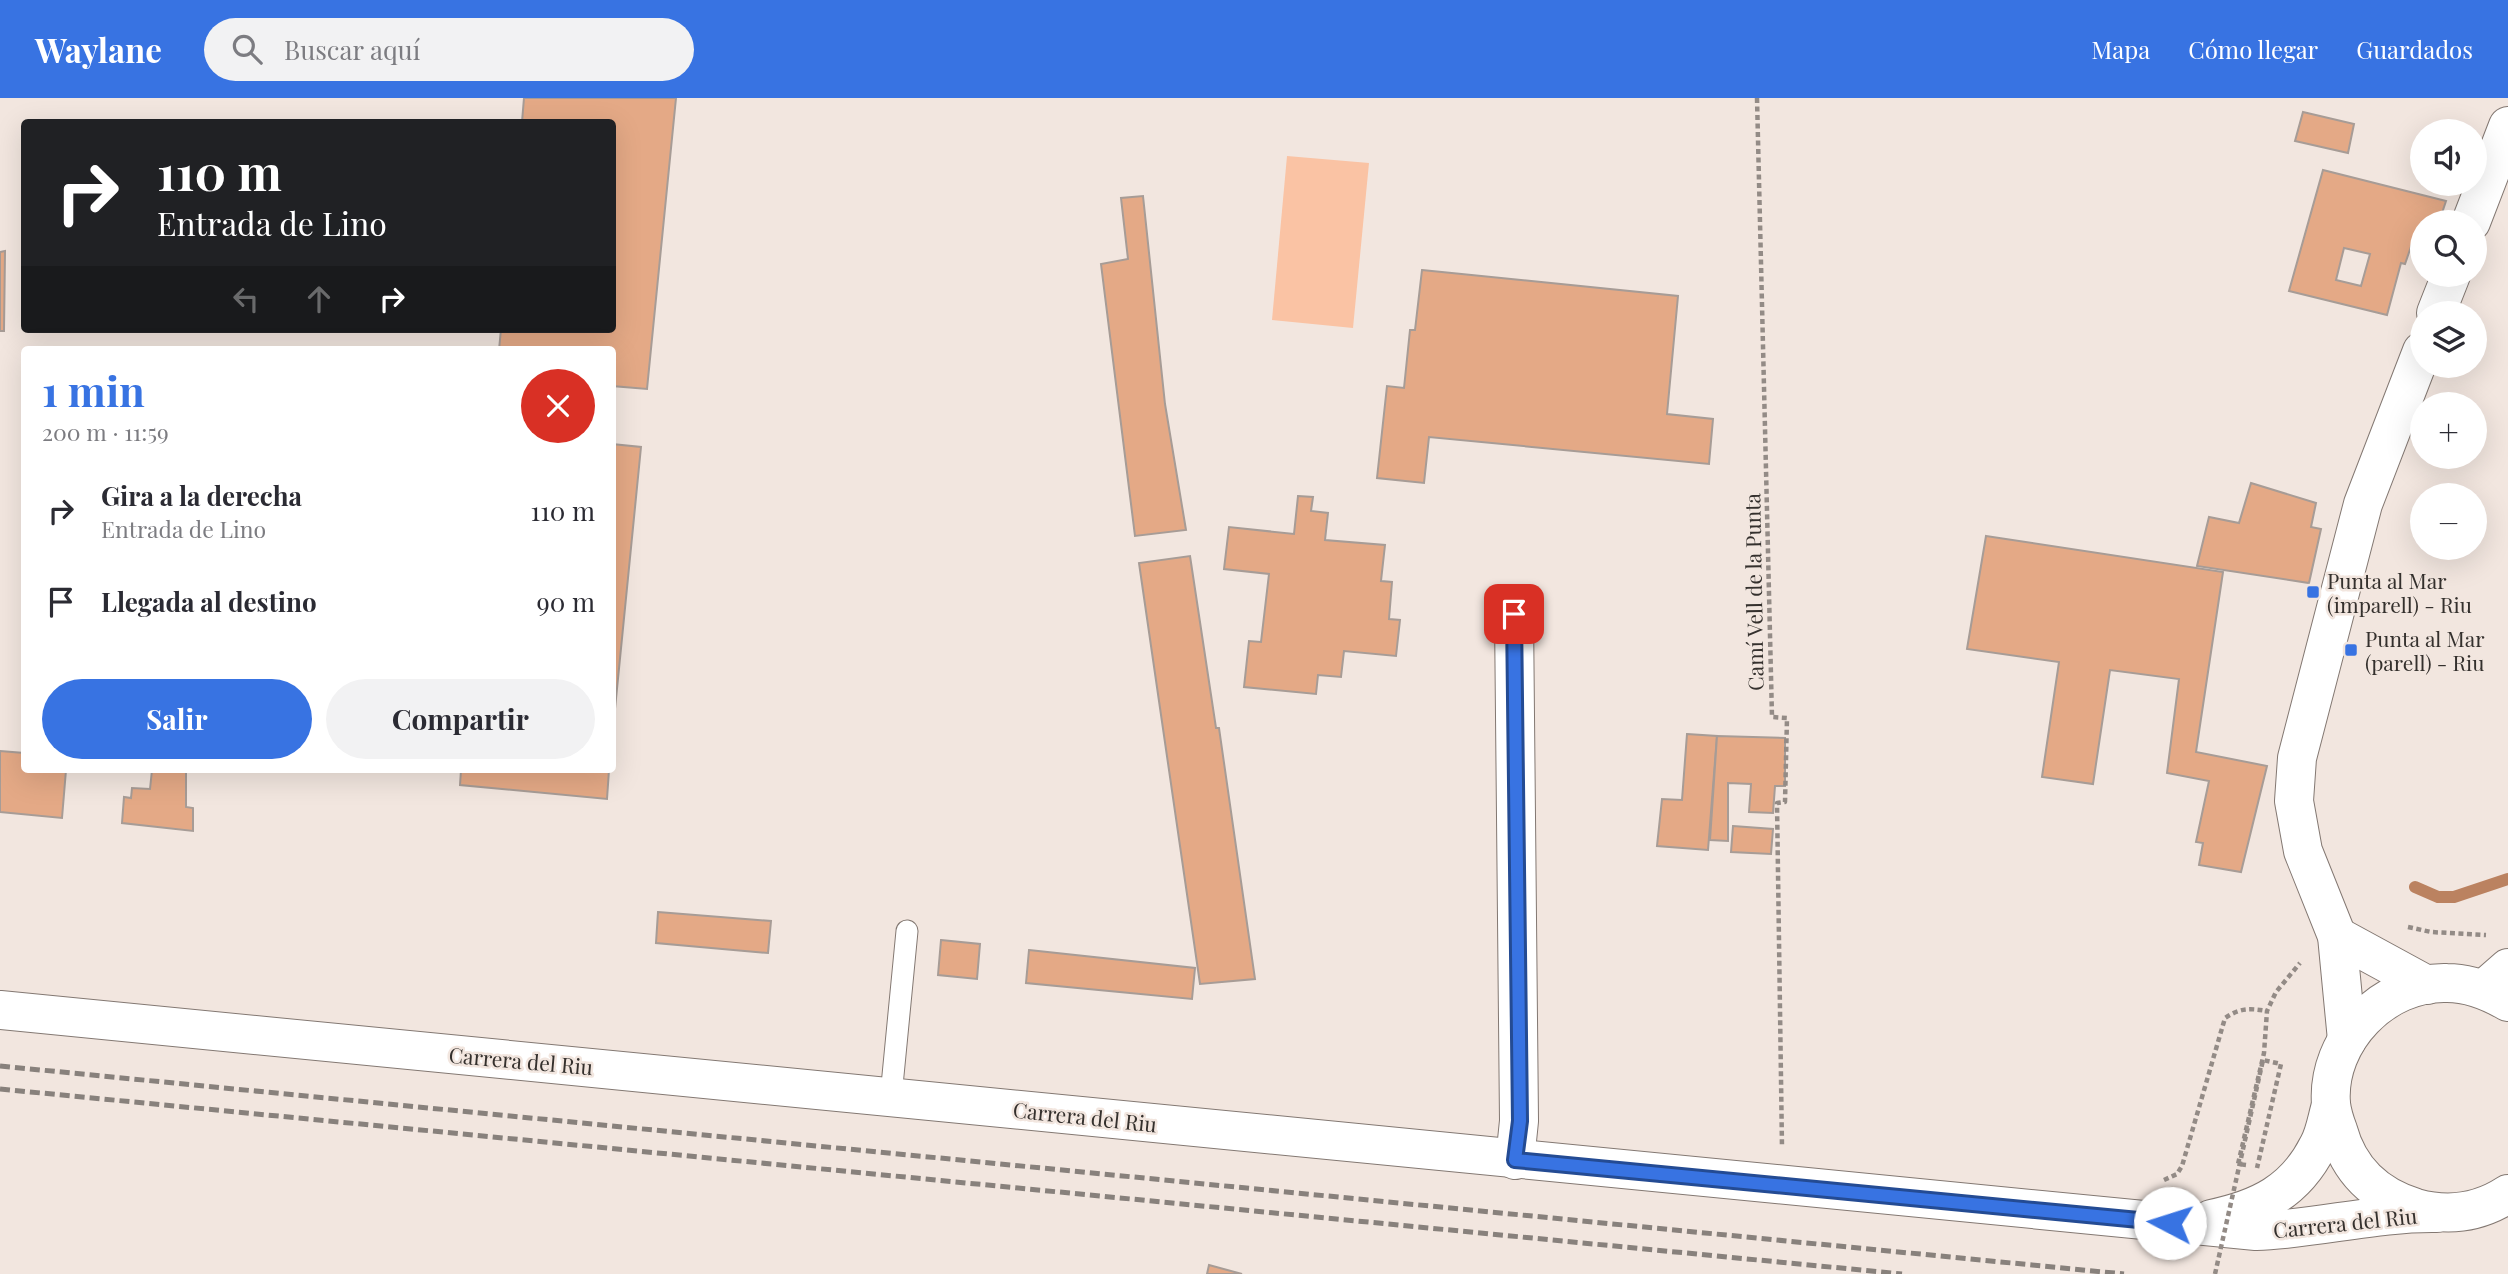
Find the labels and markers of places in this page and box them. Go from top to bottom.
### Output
place label: Punta al Mar (imparell) - Riu [2327,566,2472,618]
pin [1484,584,1544,644]
marker: Punta al Mar (imparell) - Riu [2305,584,2321,600]
place label: Punta al Mar (parell) - Riu [2365,624,2485,676]
marker: Punta al Mar (parell) - Riu [2343,642,2359,658]

